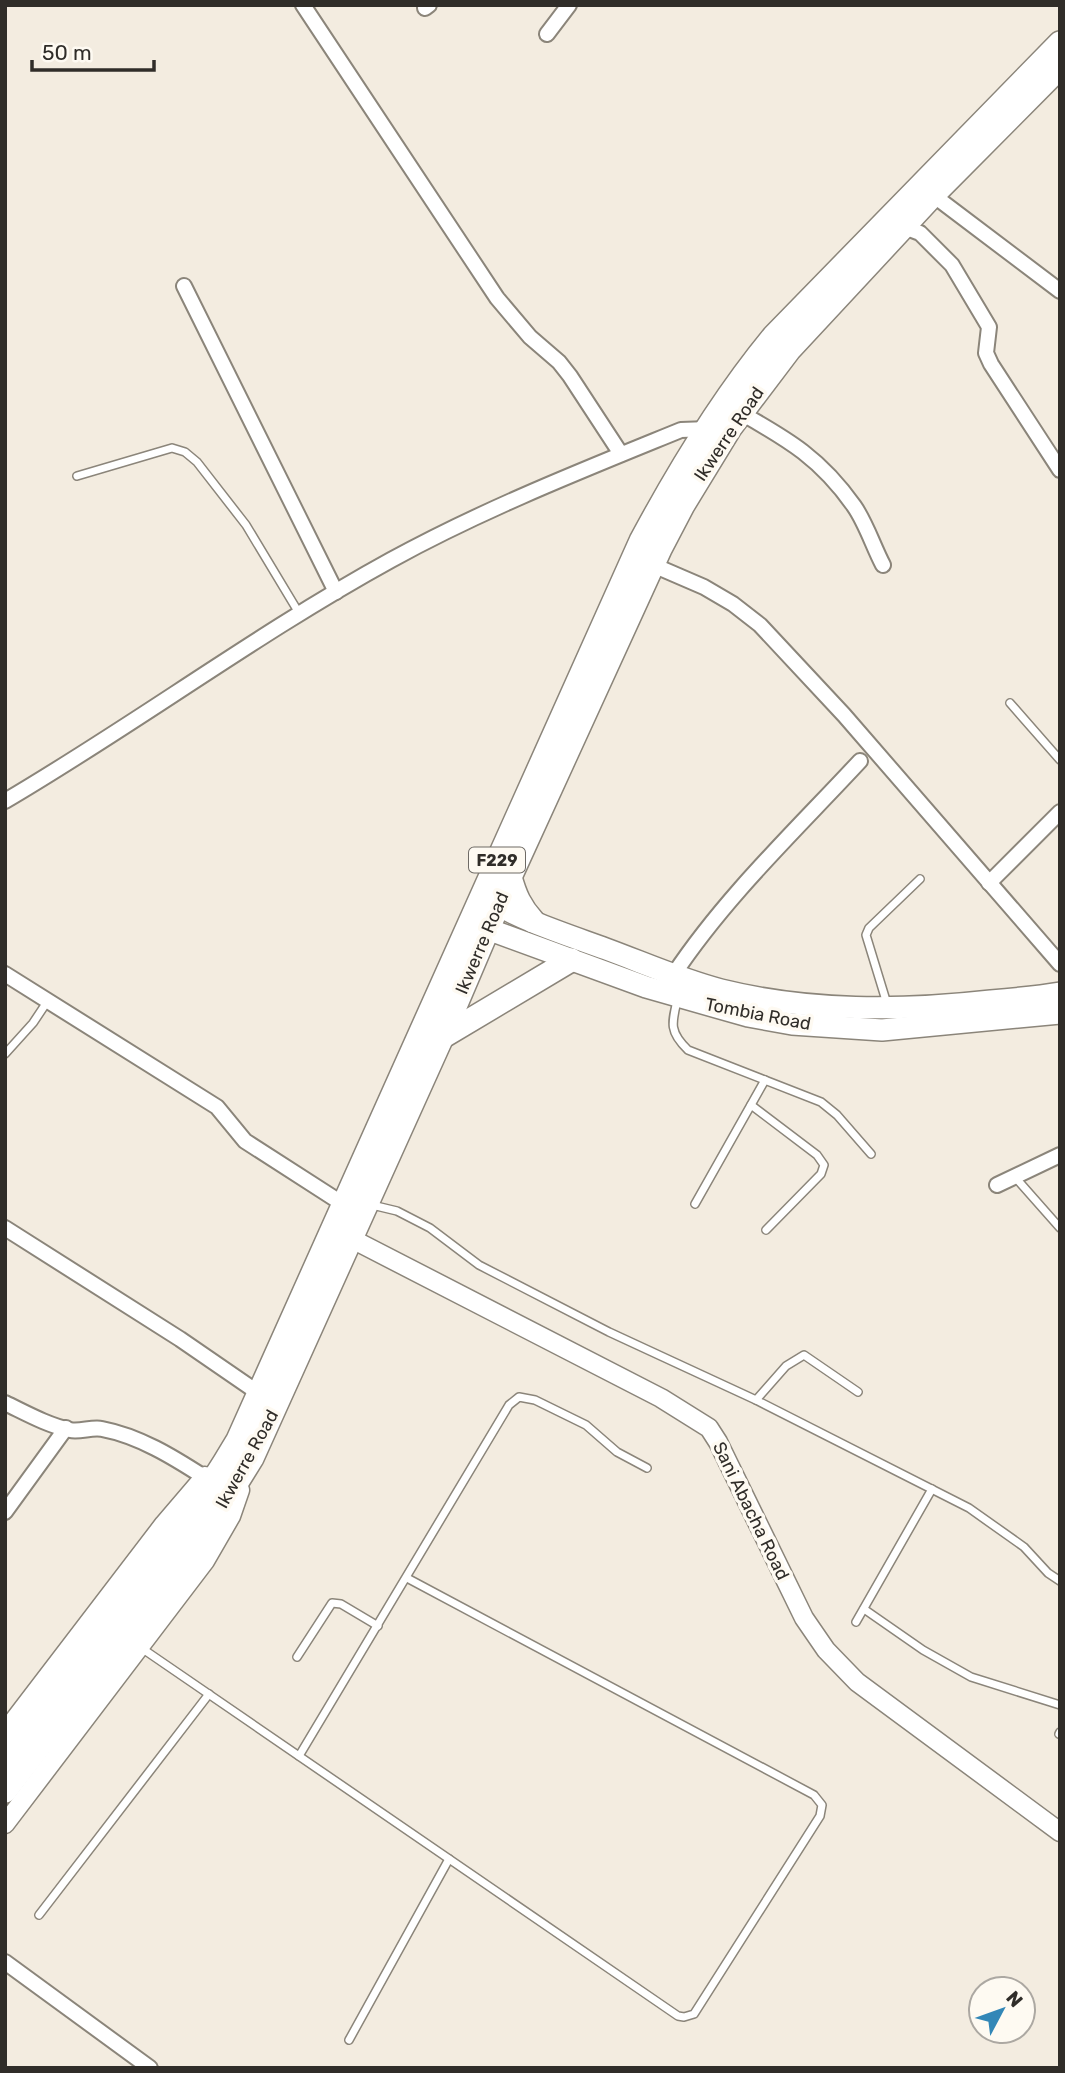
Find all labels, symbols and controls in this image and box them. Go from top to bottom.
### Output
scale bar [32,28,154,72]
text: 50 m [42,40,92,65]
street label: Ikwerre Road [689,383,769,485]
road number: F229 [469,848,525,873]
street label: Ikwerre Road [451,888,513,998]
street label: Tombia Road [703,993,813,1035]
street label: Ikwerre Road [211,1406,283,1512]
street label: Sani Abacha Road [708,1438,794,1584]
north arrow [967,1975,1037,2045]
text: N [1001,1986,1028,2012]

